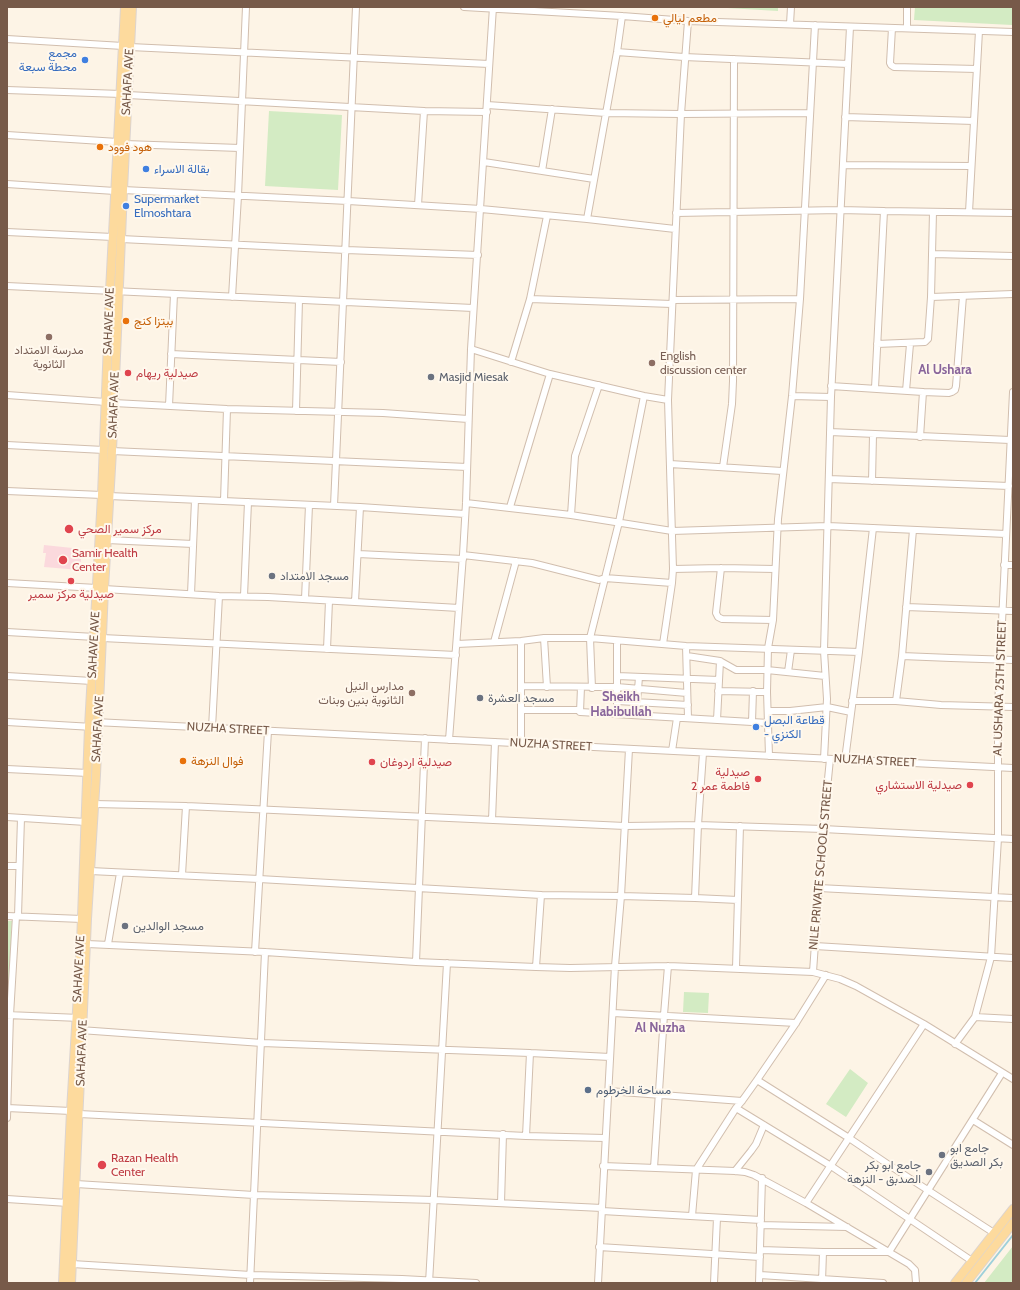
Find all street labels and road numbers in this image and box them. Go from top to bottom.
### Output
street label: SAHAFA AVE [119,48,137,116]
street label: SAHAVE AVE [101,287,117,355]
street label: SAHAFA AVE [106,371,122,439]
street label: SAHAVE AVE [85,611,103,679]
street label: AL USHARA 25TH STREET [990,620,1010,756]
street label: SAHAFA AVE [89,695,107,763]
street label: NUZHA STREET [186,720,270,738]
street label: NUZHA STREET [509,736,593,754]
street label: NUZHA STREET [833,752,917,770]
street label: NILE PRIVATE SCHOOLS STREET [806,779,836,951]
street label: SAHAVE AVE [70,935,88,1003]
street label: SAHAFA AVE [74,1019,90,1087]

